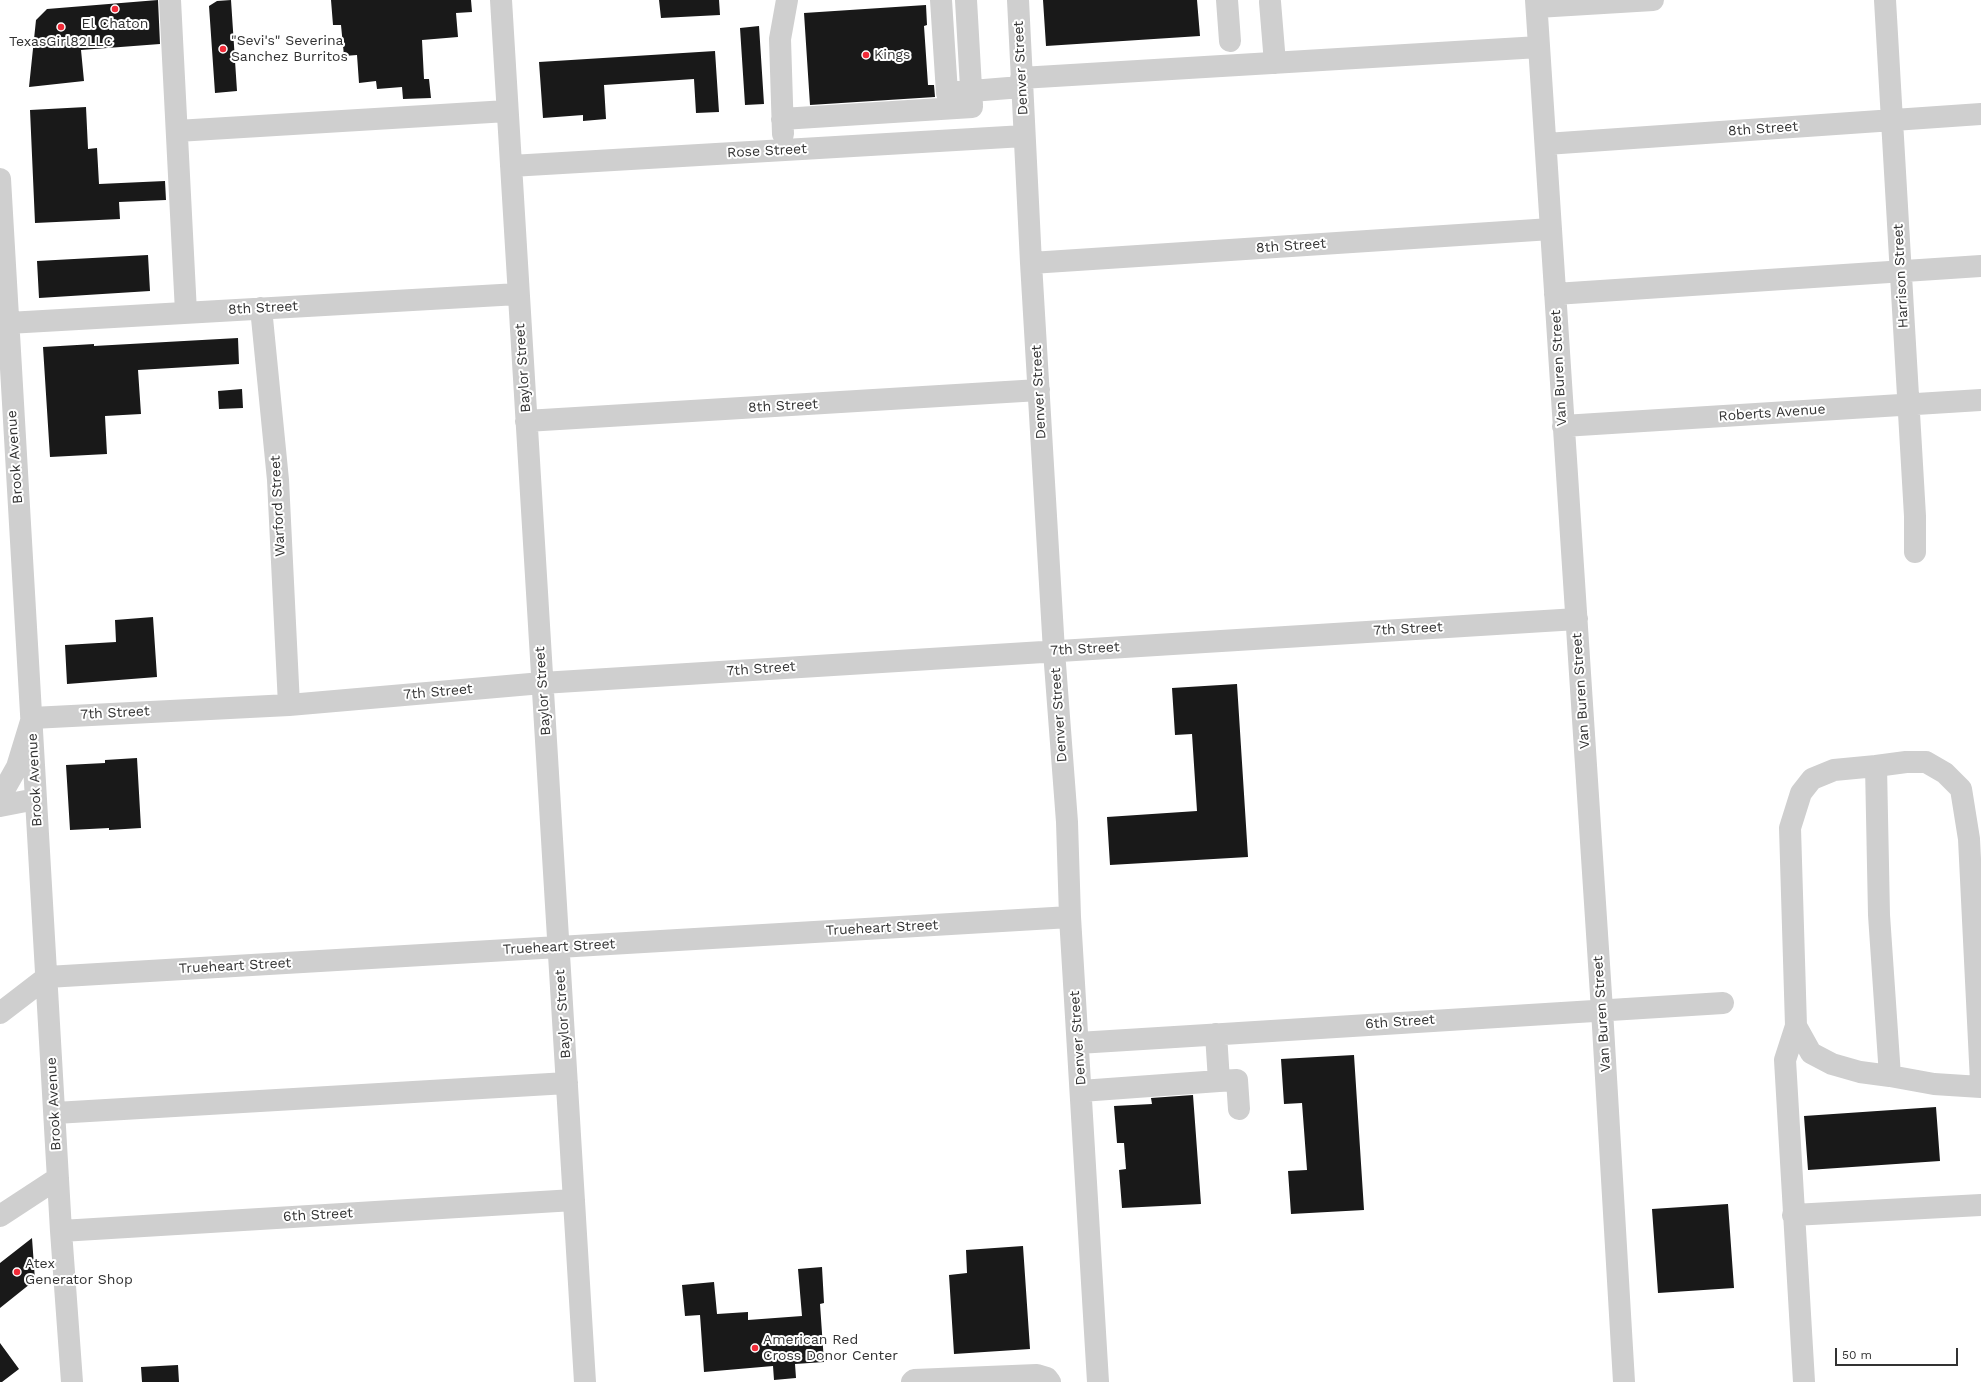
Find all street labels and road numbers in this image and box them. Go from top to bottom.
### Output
street label: Denver Street [1010,20,1032,116]
street label: 8th Street [1727,118,1799,140]
street label: Rose Street [727,141,807,161]
street label: Harrison Street [1890,223,1912,329]
street label: 8th Street [1255,235,1327,257]
street label: 8th Street [228,298,298,318]
street label: Van Buren Street [1548,309,1570,427]
street label: Baylor Street [512,323,534,413]
street label: Denver Street [1028,344,1050,440]
street label: 8th Street [748,396,818,416]
street label: Roberts Avenue [1718,401,1826,425]
street label: Brook Avenue [3,410,27,504]
street label: Warford Street [267,455,289,557]
street label: 7th Street [1373,619,1443,639]
street label: Van Buren Street [1569,632,1593,750]
street label: 7th Street [1050,639,1120,659]
street label: Baylor Street [532,646,554,736]
street label: 7th Street [726,658,796,680]
street label: Denver Street [1047,667,1071,763]
street label: 7th Street [403,681,473,703]
street label: 7th Street [80,703,150,723]
street label: Brook Avenue [24,733,46,827]
street label: Trueheart Street [825,917,939,939]
street label: Trueheart Street [502,936,616,958]
street label: Trueheart Street [178,955,292,977]
street label: Van Buren Street [1590,955,1614,1073]
street label: Baylor Street [552,969,574,1059]
street label: Denver Street [1066,990,1090,1086]
street label: 6th Street [1365,1011,1435,1033]
street label: Brook Avenue [43,1057,65,1151]
street label: 6th Street [283,1205,353,1225]

